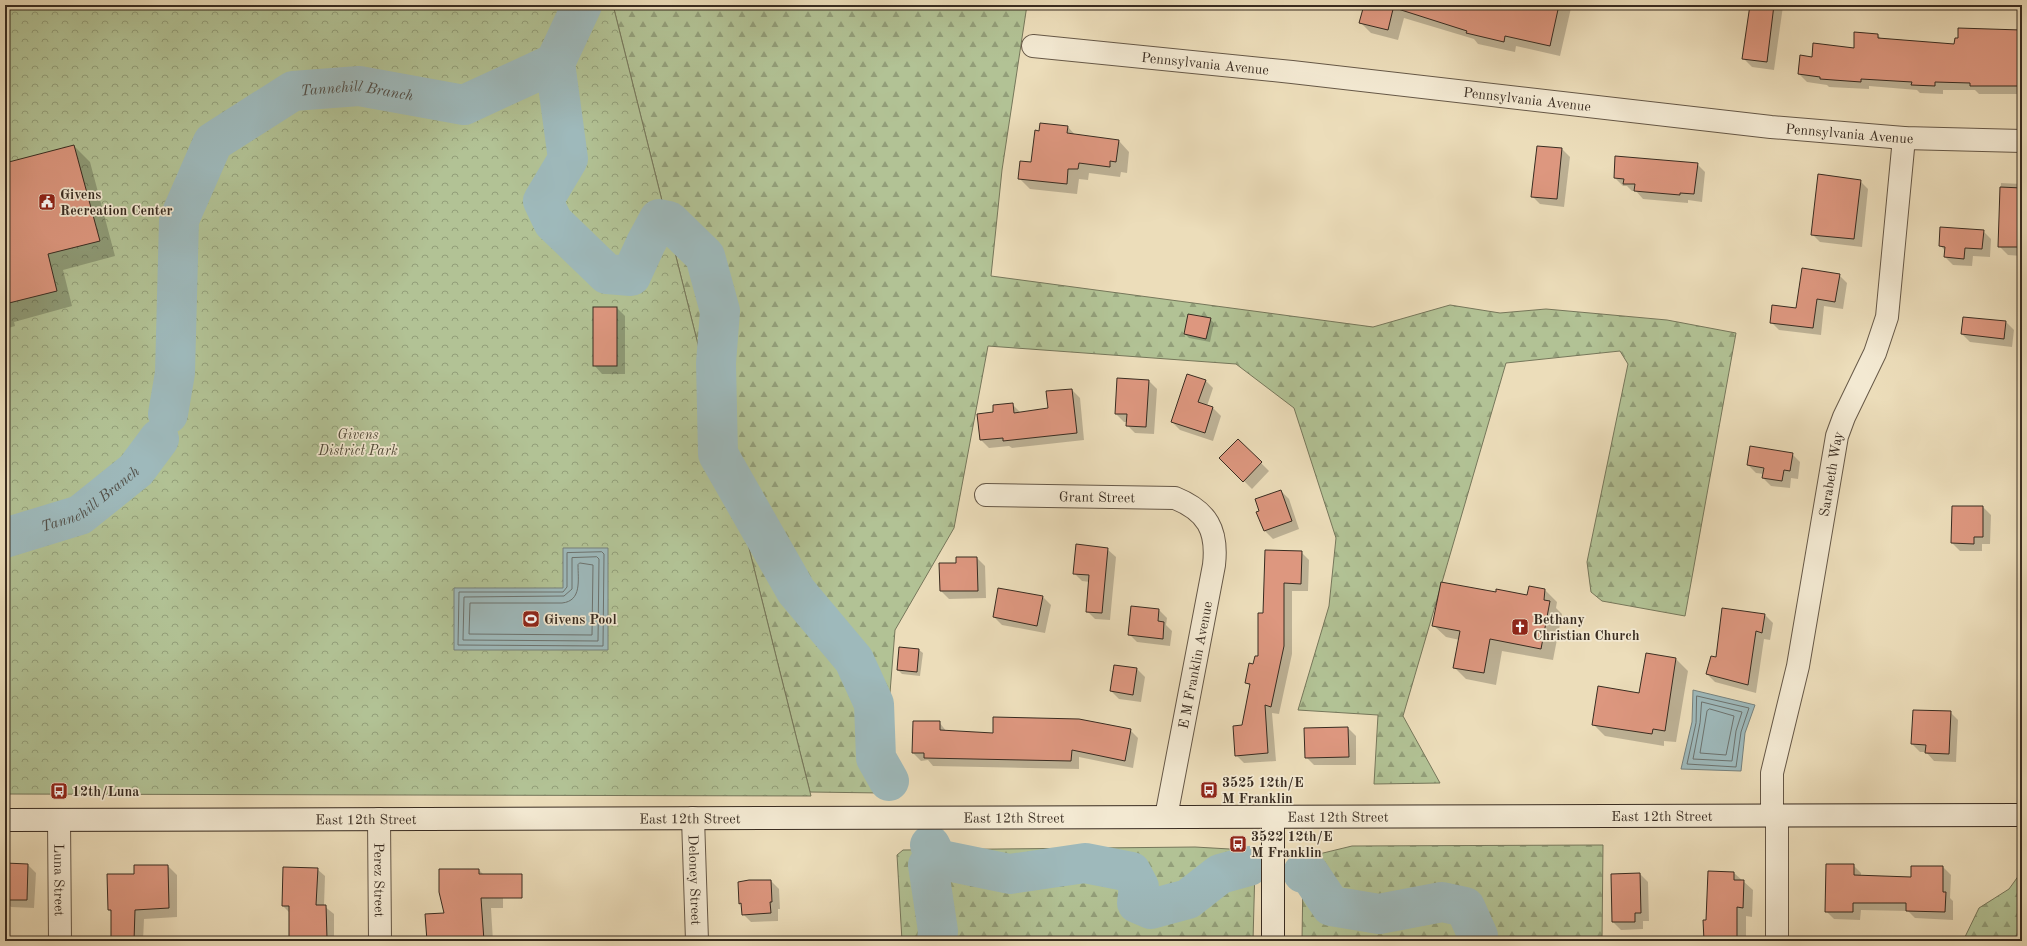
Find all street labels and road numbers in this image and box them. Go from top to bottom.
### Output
street label: Pennsylvania Avenue [1141,51,1270,78]
street label: Pennsylvania Avenue [1463,86,1592,114]
street label: Pennsylvania Avenue [1785,122,1913,146]
street label: Sarabeth Way [1817,429,1846,518]
street label: Grant Street [1059,490,1135,505]
street label: E M Franklin Avenue [1177,600,1215,730]
street label: East 12th Street [1611,810,1713,824]
street label: East 12th Street [963,811,1065,826]
street label: East 12th Street [1287,811,1389,825]
street label: East 12th Street [639,812,741,826]
street label: East 12th Street [315,813,417,827]
street label: Deloney Street [686,834,702,926]
street label: Perez Street [371,843,386,918]
street label: Luna Street [51,844,66,916]

